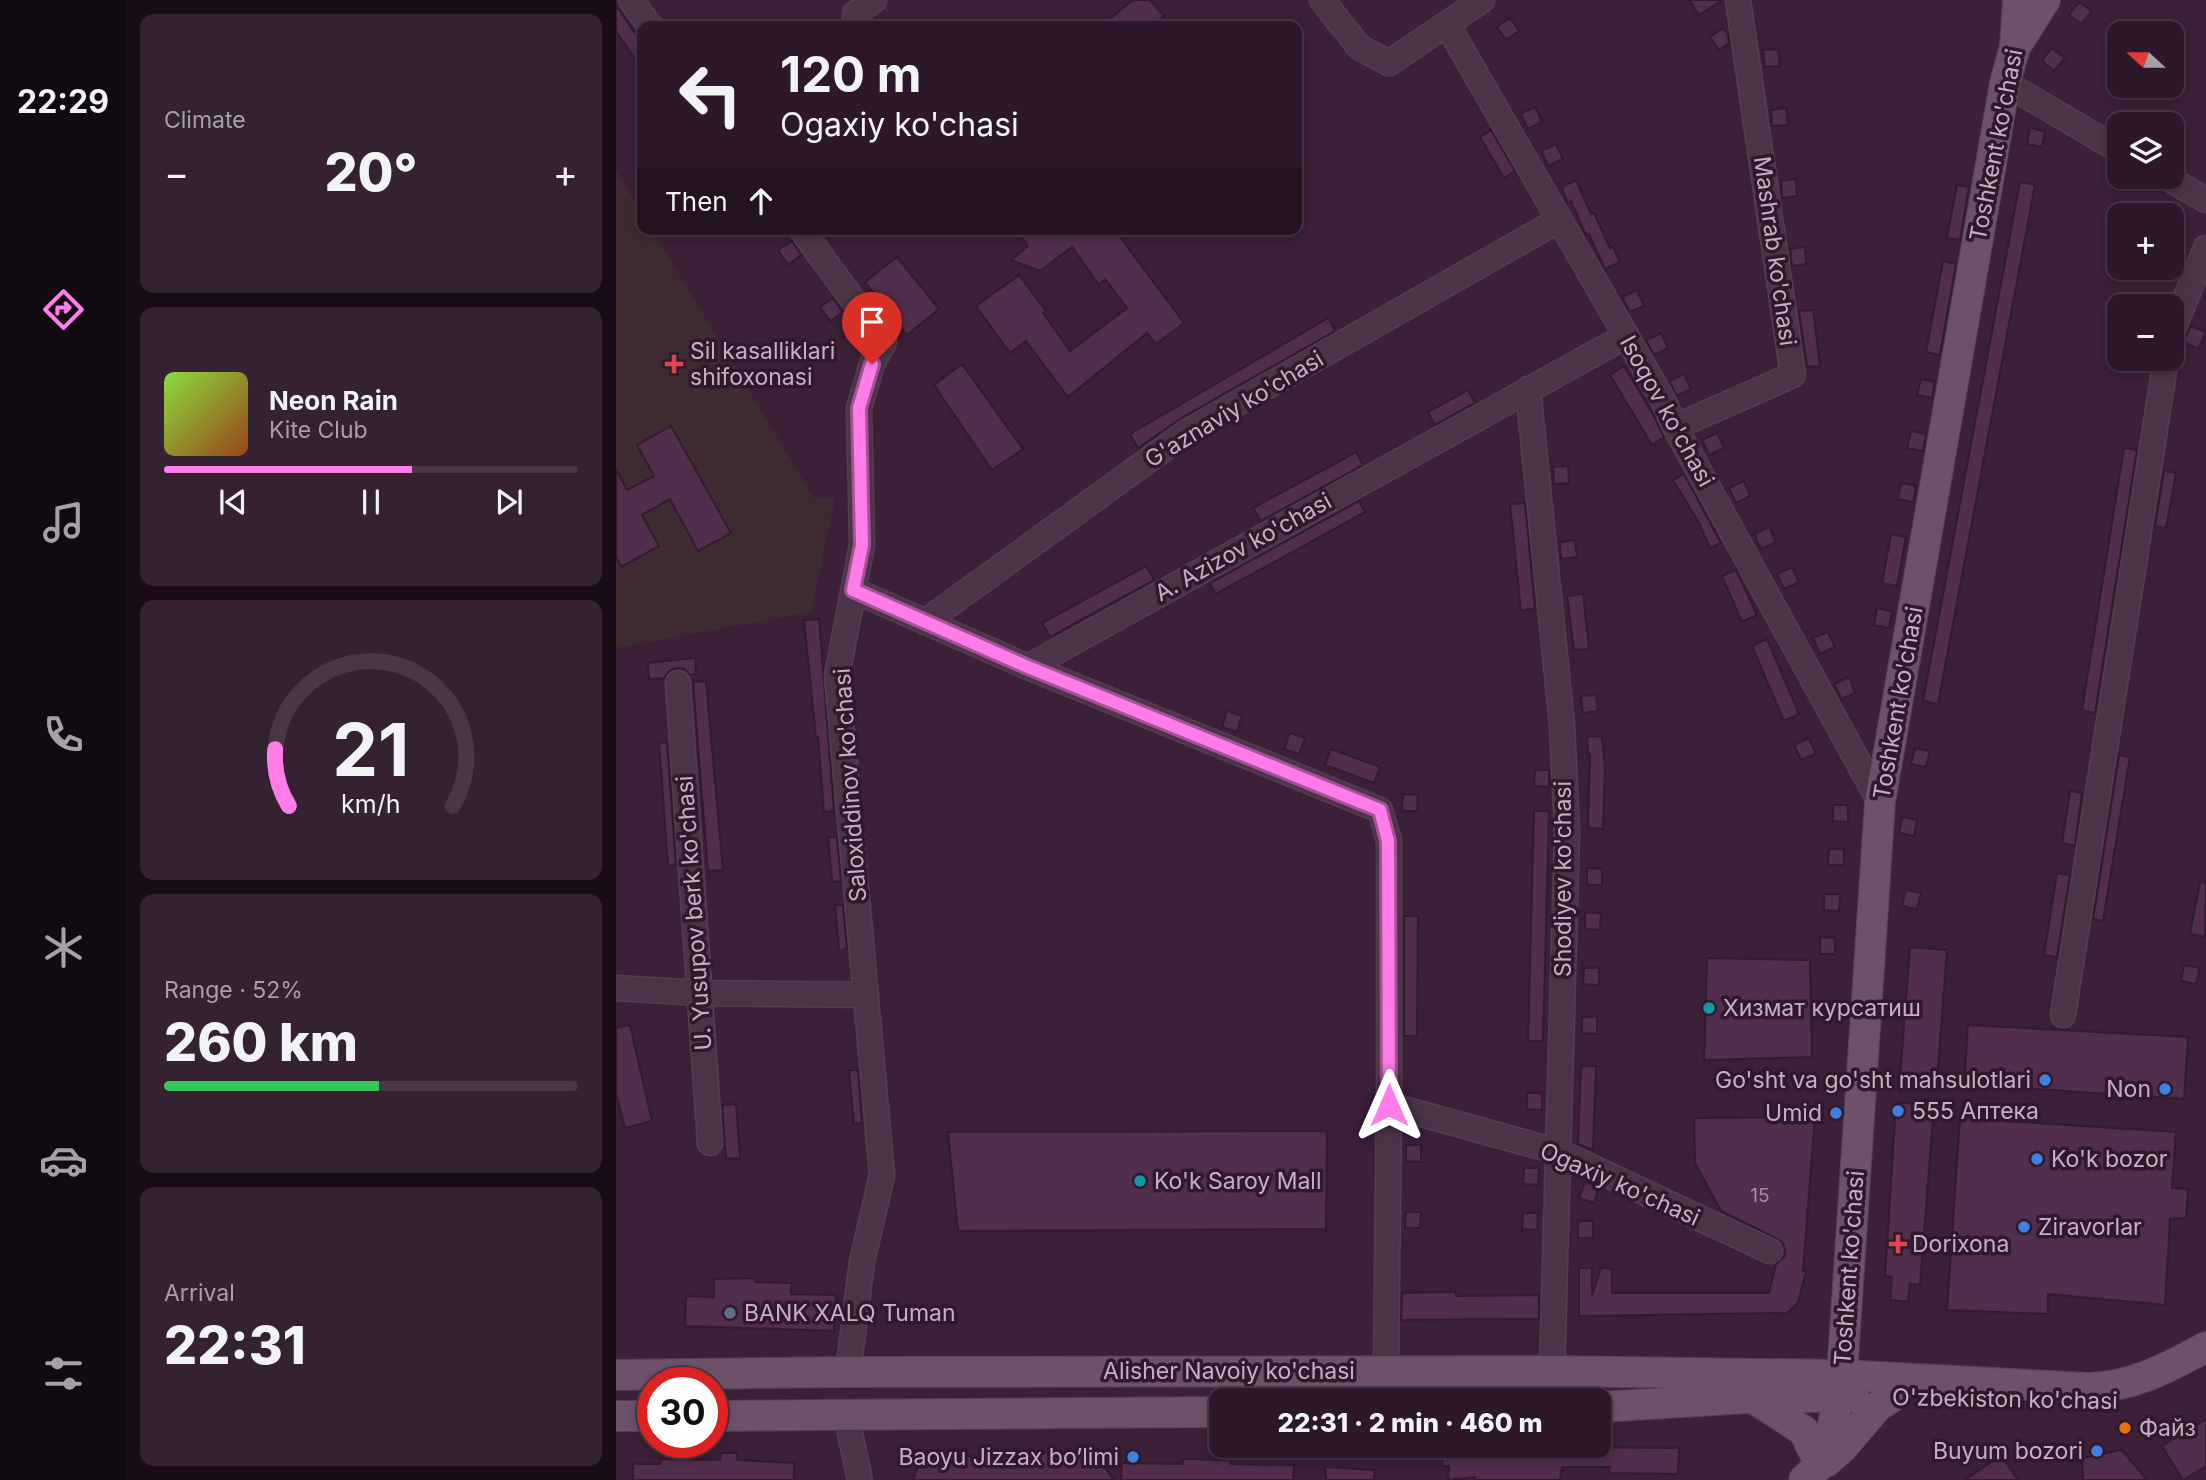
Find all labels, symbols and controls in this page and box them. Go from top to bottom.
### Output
north arrow [2107,21,2184,98]
map controls [2107,21,2184,371]
text: 120 m [780,45,921,104]
street label: Toshkent ko'chasi [1964,47,2028,243]
icon: left [665,49,756,140]
text: 22:29 [17,82,109,121]
text: Ogaxiy ko'chasi [780,105,1019,144]
text: Climate [164,106,246,134]
button: layers [2107,112,2184,189]
text: 20° [324,141,418,204]
text: − [164,150,189,196]
text: + [553,150,578,196]
street label: Mashrab ko'chasi [1748,154,1802,348]
icon: ahead [742,182,780,220]
text: Then [665,186,728,217]
button: + [2107,203,2184,280]
icon: directions [39,285,88,334]
pin [842,292,902,364]
button: − [2107,294,2184,371]
icon: arrive [853,303,891,341]
street label: Isoqov ko'chasi [1614,331,1720,491]
place label: Sil kasalliklari shifoxonasi [690,337,835,391]
street label: G'aznaviy ko'chasi [1140,345,1328,473]
marker: Sil kasalliklari shifoxonasi [664,354,684,374]
text: Neon Rain [269,385,398,416]
text: Kite Club [269,416,368,444]
icon: previous [214,483,252,521]
icon: pause [352,483,390,521]
icon: next [490,483,528,521]
street label: A. Azizov ko'chasi [1150,487,1336,607]
icon: music [39,498,88,547]
street label: Toshkent ko'chasi [1867,604,1929,802]
street label: Saloxiddinov ko'chasi [828,667,872,903]
text: 21 [332,705,410,794]
icon: phone [39,710,88,759]
street label: U. Yusupov berk ko'chasi [670,775,718,1051]
street label: Shodiyev ko'chasi [1549,781,1577,977]
text: km/h [341,789,401,819]
icon: climate [39,923,88,972]
text: Range · 52% [164,976,303,1004]
place label: Хизмат курсатиш [1723,994,1921,1022]
marker: Хизмат курсатиш [1701,1000,1717,1016]
text: 260 km [164,1011,358,1074]
place label: Go'sht va go'sht mahsulotlari [1715,1066,2031,1094]
position arrow [1352,1068,1426,1142]
marker: Go'sht va go'sht mahsulotlari [2037,1072,2053,1088]
place label: Non [2106,1075,2151,1103]
marker: Non [2157,1081,2173,1097]
place label: 555 Аптека [1912,1097,2039,1125]
place label: Umid [1765,1099,1822,1127]
marker: 555 Аптека [1890,1103,1906,1119]
marker: Umid [1828,1105,1844,1121]
icon: car [39,1136,88,1185]
street label: Ogaxiy ko'chasi [1536,1136,1704,1232]
place label: Ko'k bozor [2051,1145,2168,1173]
marker: Ko'k bozor [2029,1151,2045,1167]
place label: Ko'k Saroy Mall [1154,1167,1322,1195]
street label: Toshkent ko'chasi [1828,1170,1870,1366]
marker: Ko'k Saroy Mall [1132,1173,1148,1189]
house number: 15 [1750,1184,1770,1207]
place label: Ziravorlar [2038,1213,2142,1241]
marker: Ziravorlar [2016,1219,2032,1235]
place label: Dorixona [1912,1230,2009,1258]
marker: Dorixona [1890,1236,1906,1252]
text: Arrival [164,1279,235,1307]
place label: BANK XALQ Tuman [744,1299,956,1327]
marker: BANK XALQ Tuman [722,1305,738,1321]
text: 22:31 [164,1314,306,1377]
icon: filters [39,1349,88,1398]
street label: Alisher Navoiy ko'chasi [1103,1357,1355,1385]
speed limit sign: 30 [637,1367,728,1458]
street label: O'zbekiston ko'chasi [1892,1383,2118,1415]
text: 22:31 · 2 min · 460 m [1277,1407,1543,1438]
place label: Файз [2139,1414,2196,1442]
marker: Файз [2117,1420,2133,1436]
place label: Buyum bozori [1933,1437,2083,1465]
place label: Baoyu Jizzax bo’limi [898,1443,1119,1471]
marker: Buyum bozori [2089,1443,2105,1459]
marker: Baoyu Jizzax bo’limi [1125,1449,1141,1465]

